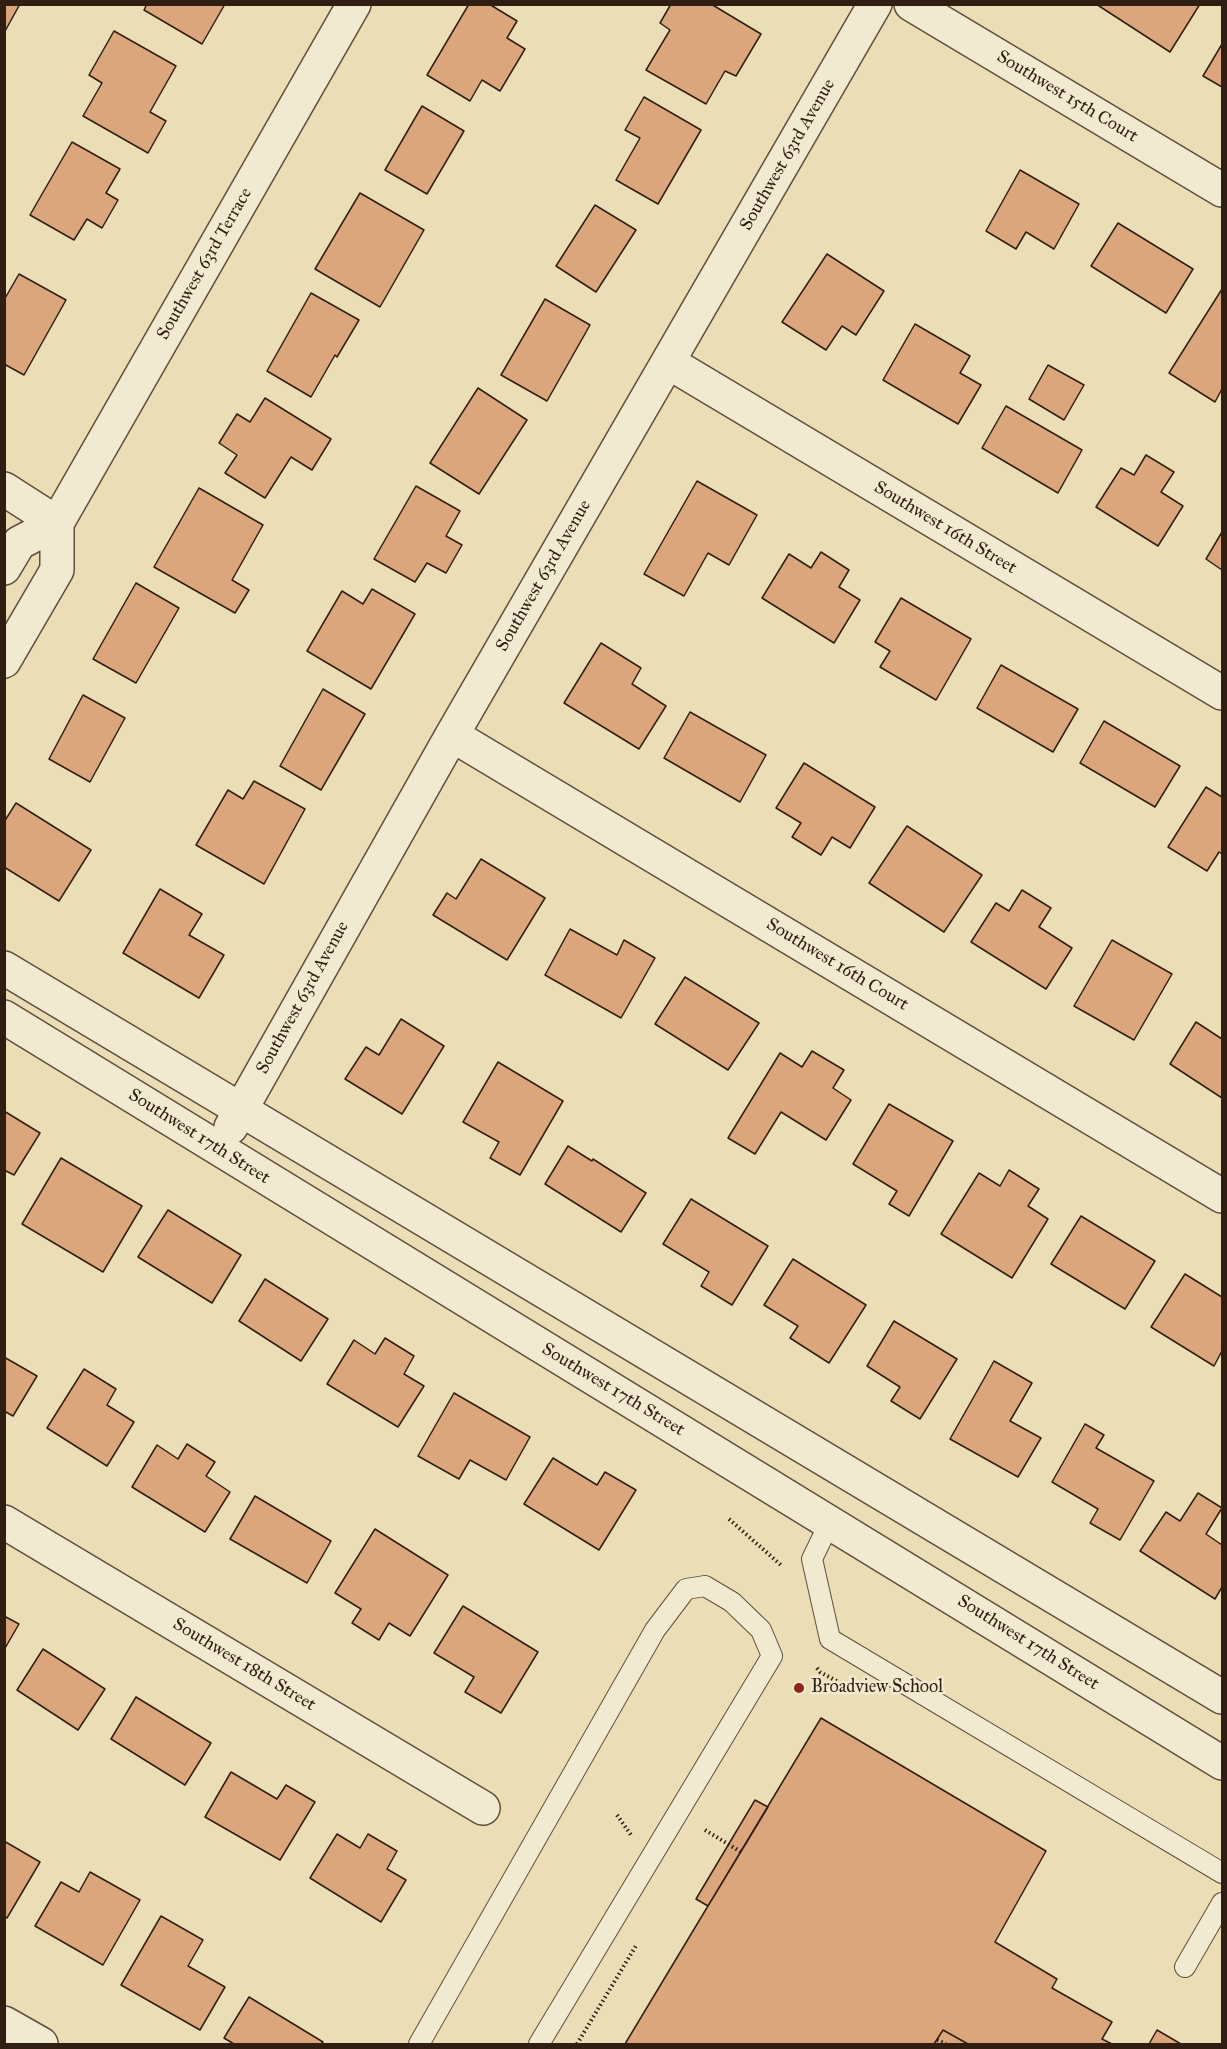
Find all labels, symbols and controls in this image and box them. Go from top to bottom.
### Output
street label: Southwest 15th Court [992,46,1142,148]
street label: Southwest 63rd Avenue [736,75,840,235]
street label: Southwest 63rd Terrace [153,184,257,344]
street label: Southwest 16th Street [870,477,1020,579]
street label: Southwest 63rd Avenue [492,496,596,656]
street label: Southwest 16th Court [762,914,912,1016]
street label: Southwest 63rd Avenue [252,918,354,1078]
street label: Southwest 17th Street [124,1085,274,1189]
street label: Southwest 17th Street [538,1339,688,1441]
street label: Southwest 17th Street [953,1591,1103,1695]
street label: Southwest 18th Street [169,1614,319,1716]
place label: Broadview School [811,1677,943,1699]
marker: Broadview School [792,1681,806,1695]

